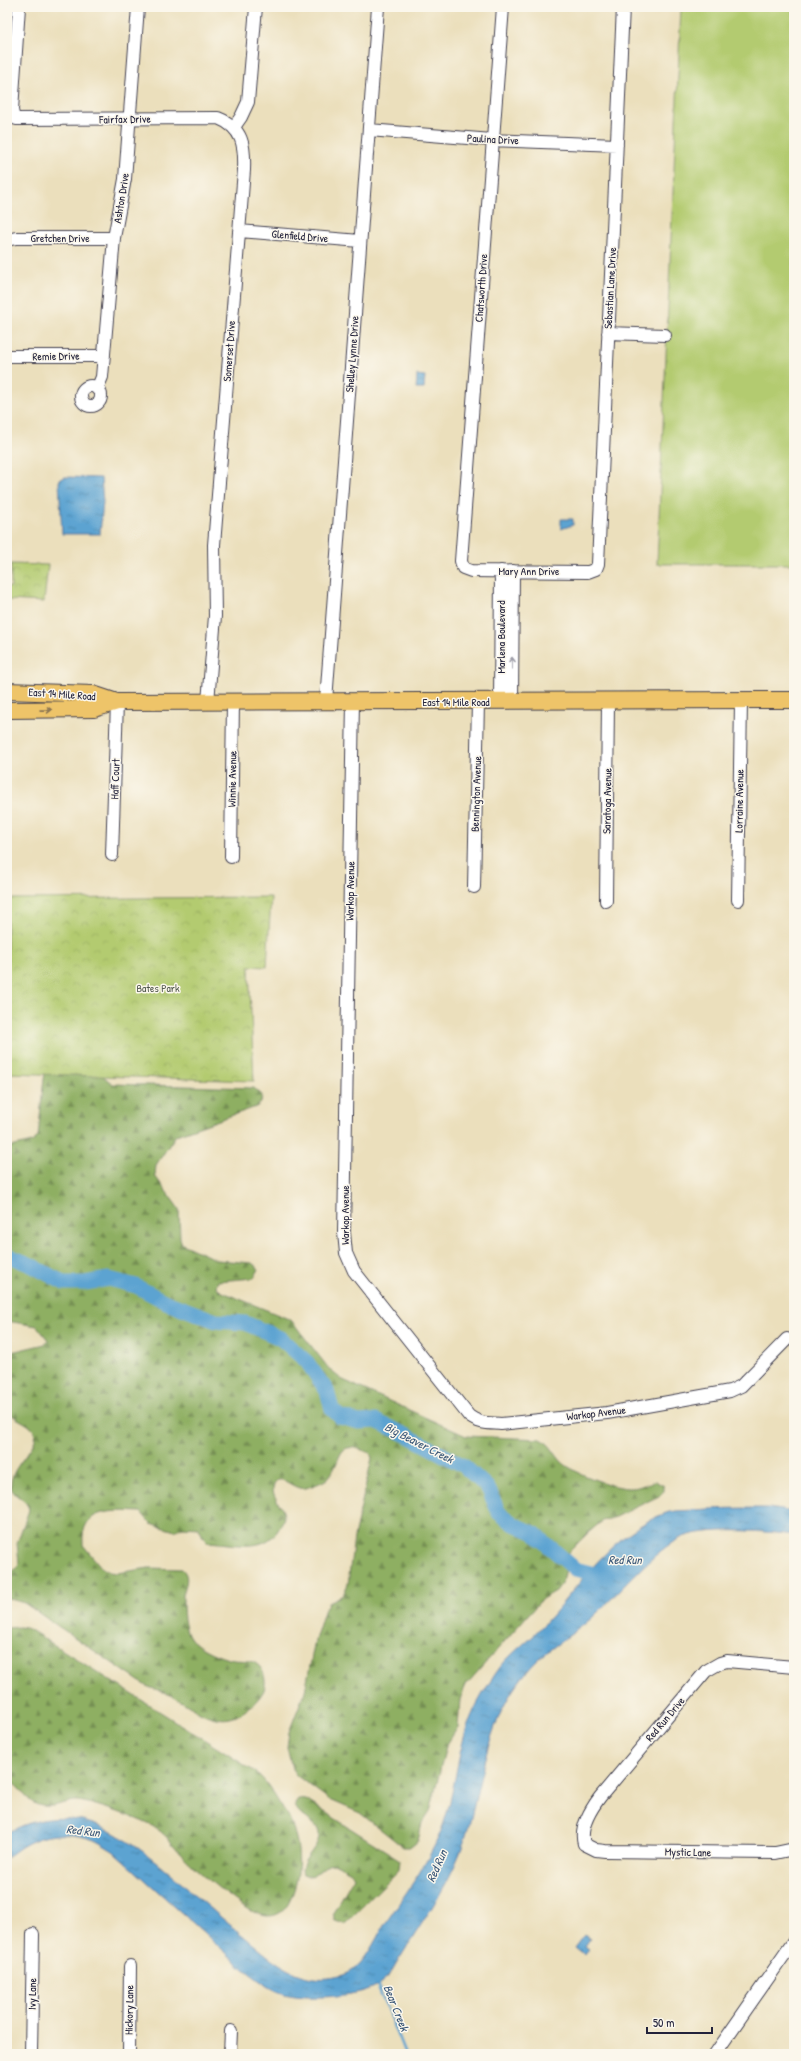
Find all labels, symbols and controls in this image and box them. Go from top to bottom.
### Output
street label: Fairfax Drive [98,112,152,126]
street label: Paulina Drive [467,131,520,147]
street label: Ashton Drive [110,171,132,224]
street label: Glenfield Drive [271,227,330,246]
street label: Gretchen Drive [30,231,90,245]
street label: Sebastian Lane Drive [601,246,619,329]
street label: Chatsworth Drive [472,253,490,323]
street label: Shelley Lynne Drive [342,315,362,393]
street label: Somerset Drive [220,319,238,382]
street label: Remie Drive [32,349,80,363]
street label: Mary Ann Drive [499,564,560,578]
street label: Marlena Boulevard [494,600,508,674]
one-way arrow [508,657,516,670]
street label: East 14 Mile Road [28,685,97,703]
street label: East 14 Mile Road [422,695,490,709]
one-way arrow [39,706,52,714]
street label: Winnie Avenue [225,750,240,807]
street label: Bennington Avenue [468,755,484,832]
street label: Haff Court [107,758,123,800]
street label: Saratoga Avenue [599,767,615,834]
street label: Lorraine Avenue [731,768,747,833]
street label: Warkop Avenue [342,861,358,921]
park label: Bates Park [136,981,180,995]
street label: Warkop Avenue [338,1185,352,1245]
street label: Warkop Avenue [566,1402,627,1424]
water label: Big Beaver Creek [382,1418,457,1468]
water label: Red Run [608,1551,643,1568]
street label: Red Run Drive [642,1693,688,1744]
water label: Red Run [65,1820,102,1841]
street label: Mystic Lane [665,1845,712,1859]
water label: Red Run [422,1846,452,1884]
street label: Ivy Lane [25,1977,39,2010]
water label: Bear Creek [379,1982,414,2034]
street label: Hickory Lane [122,1984,136,2035]
scale bar [647,2009,712,2035]
text: 50 m [653,2014,674,2031]

